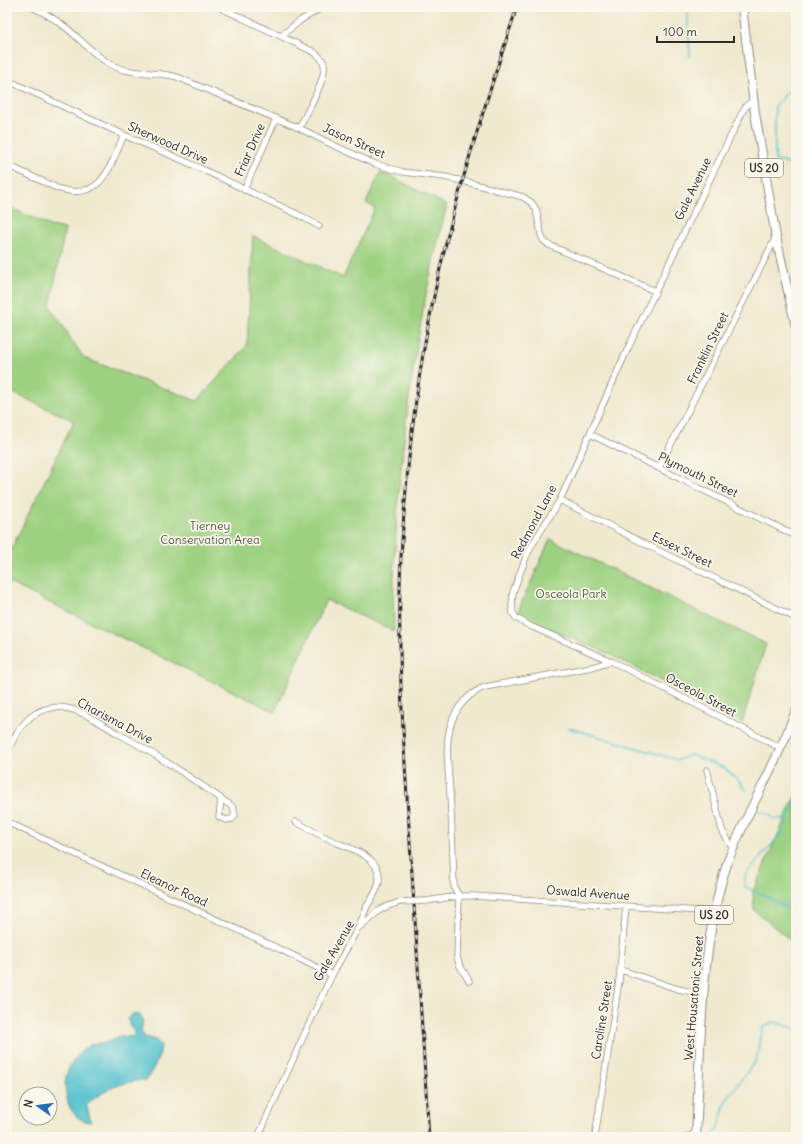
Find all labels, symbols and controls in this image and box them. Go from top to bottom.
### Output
scale bar [657,18,734,44]
text: 100 m [663,24,697,39]
street label: Sherwood Drive [126,118,211,167]
street label: Jason Street [321,120,388,161]
street label: Friar Drive [231,121,268,179]
street label: Gale Avenue [671,155,714,223]
road number: US 20 [745,159,783,177]
street label: Franklin Street [684,309,731,386]
street label: Plymouth Street [656,449,741,500]
street label: Redmond Lane [508,482,559,561]
park label: Tierney Conservation Area [160,518,260,547]
street label: Essex Street [650,529,715,571]
park label: Osceola Park [535,586,607,601]
street label: Osceola Street [663,670,739,720]
street label: Charisma Drive [75,694,156,747]
street label: Eleanor Road [138,865,210,910]
street label: Oswald Avenue [546,882,630,903]
road number: US 20 [695,906,733,924]
street label: Gale Avenue [310,918,357,984]
street label: West Housatonic Street [681,935,706,1061]
street label: Caroline Street [588,979,615,1061]
north arrow [18,1086,58,1126]
text: N [21,1098,36,1109]

